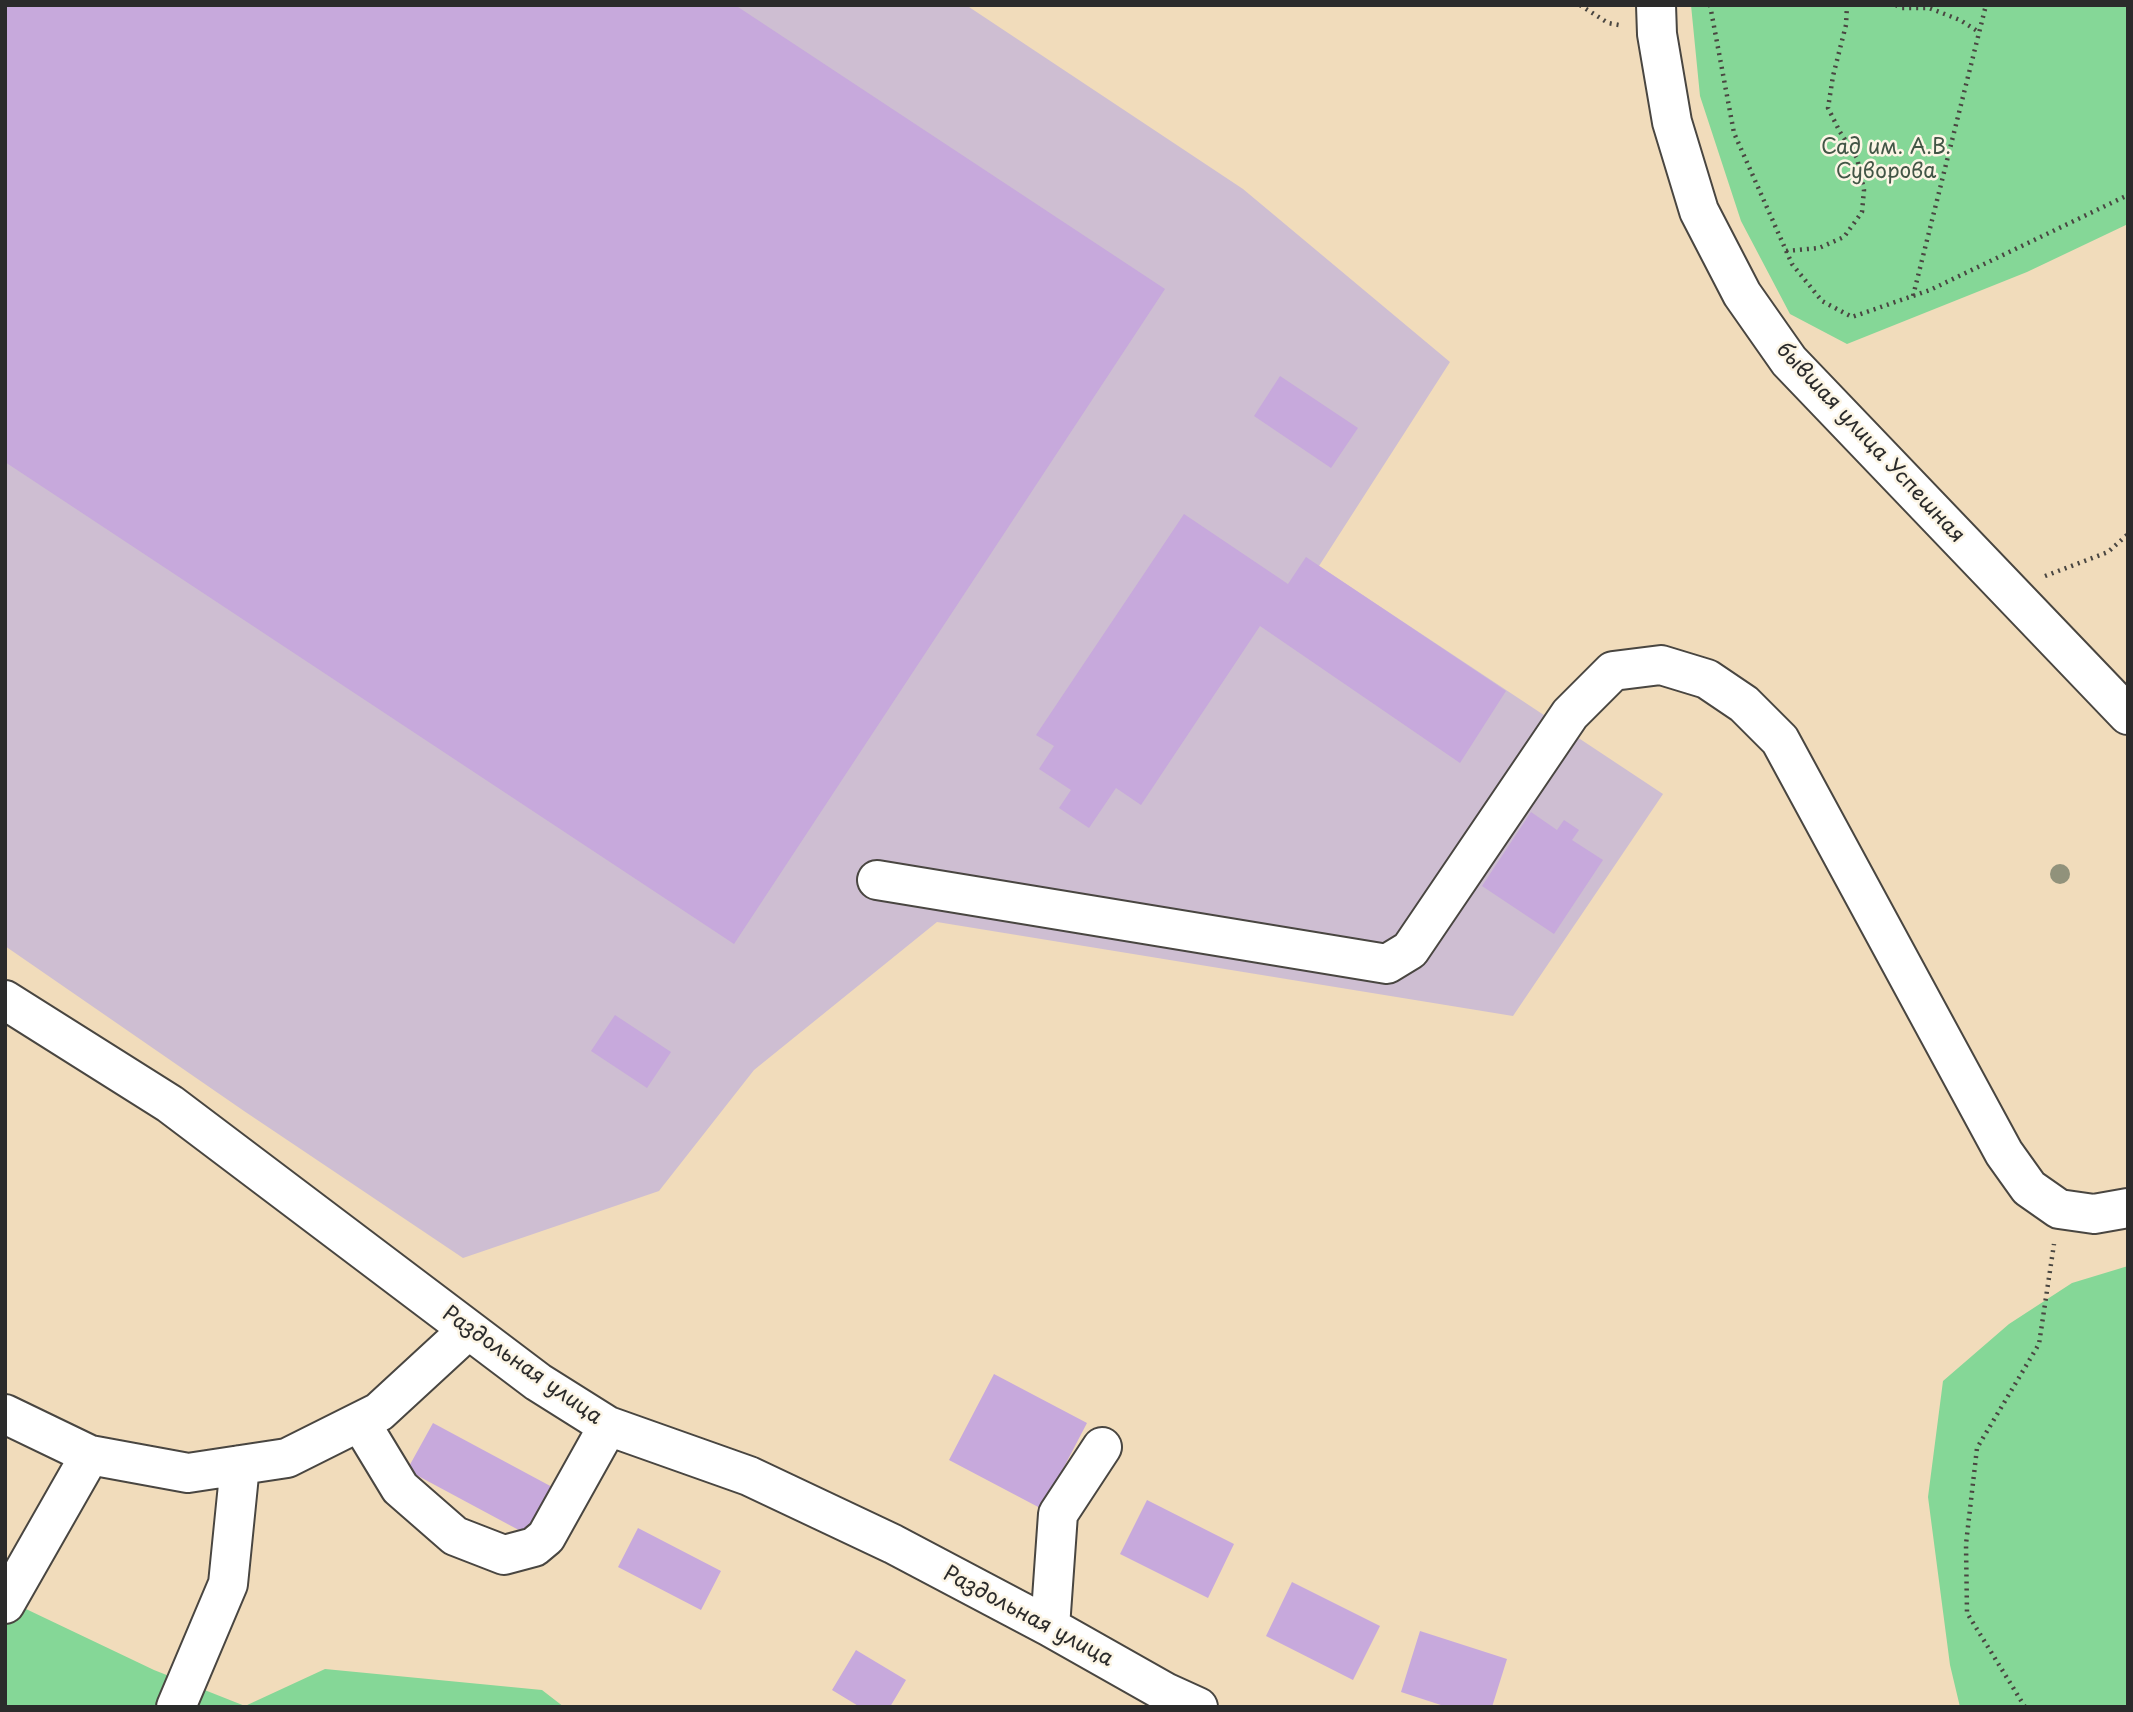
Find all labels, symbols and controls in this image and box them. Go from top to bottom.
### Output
park label: Сад им. А.В. Суворова [1821,135,1951,185]
street label: бывшая улица Успешная [1771,338,1969,548]
street label: Раздольная улица [437,1302,607,1430]
street label: Раздольная улица [939,1562,1117,1672]

